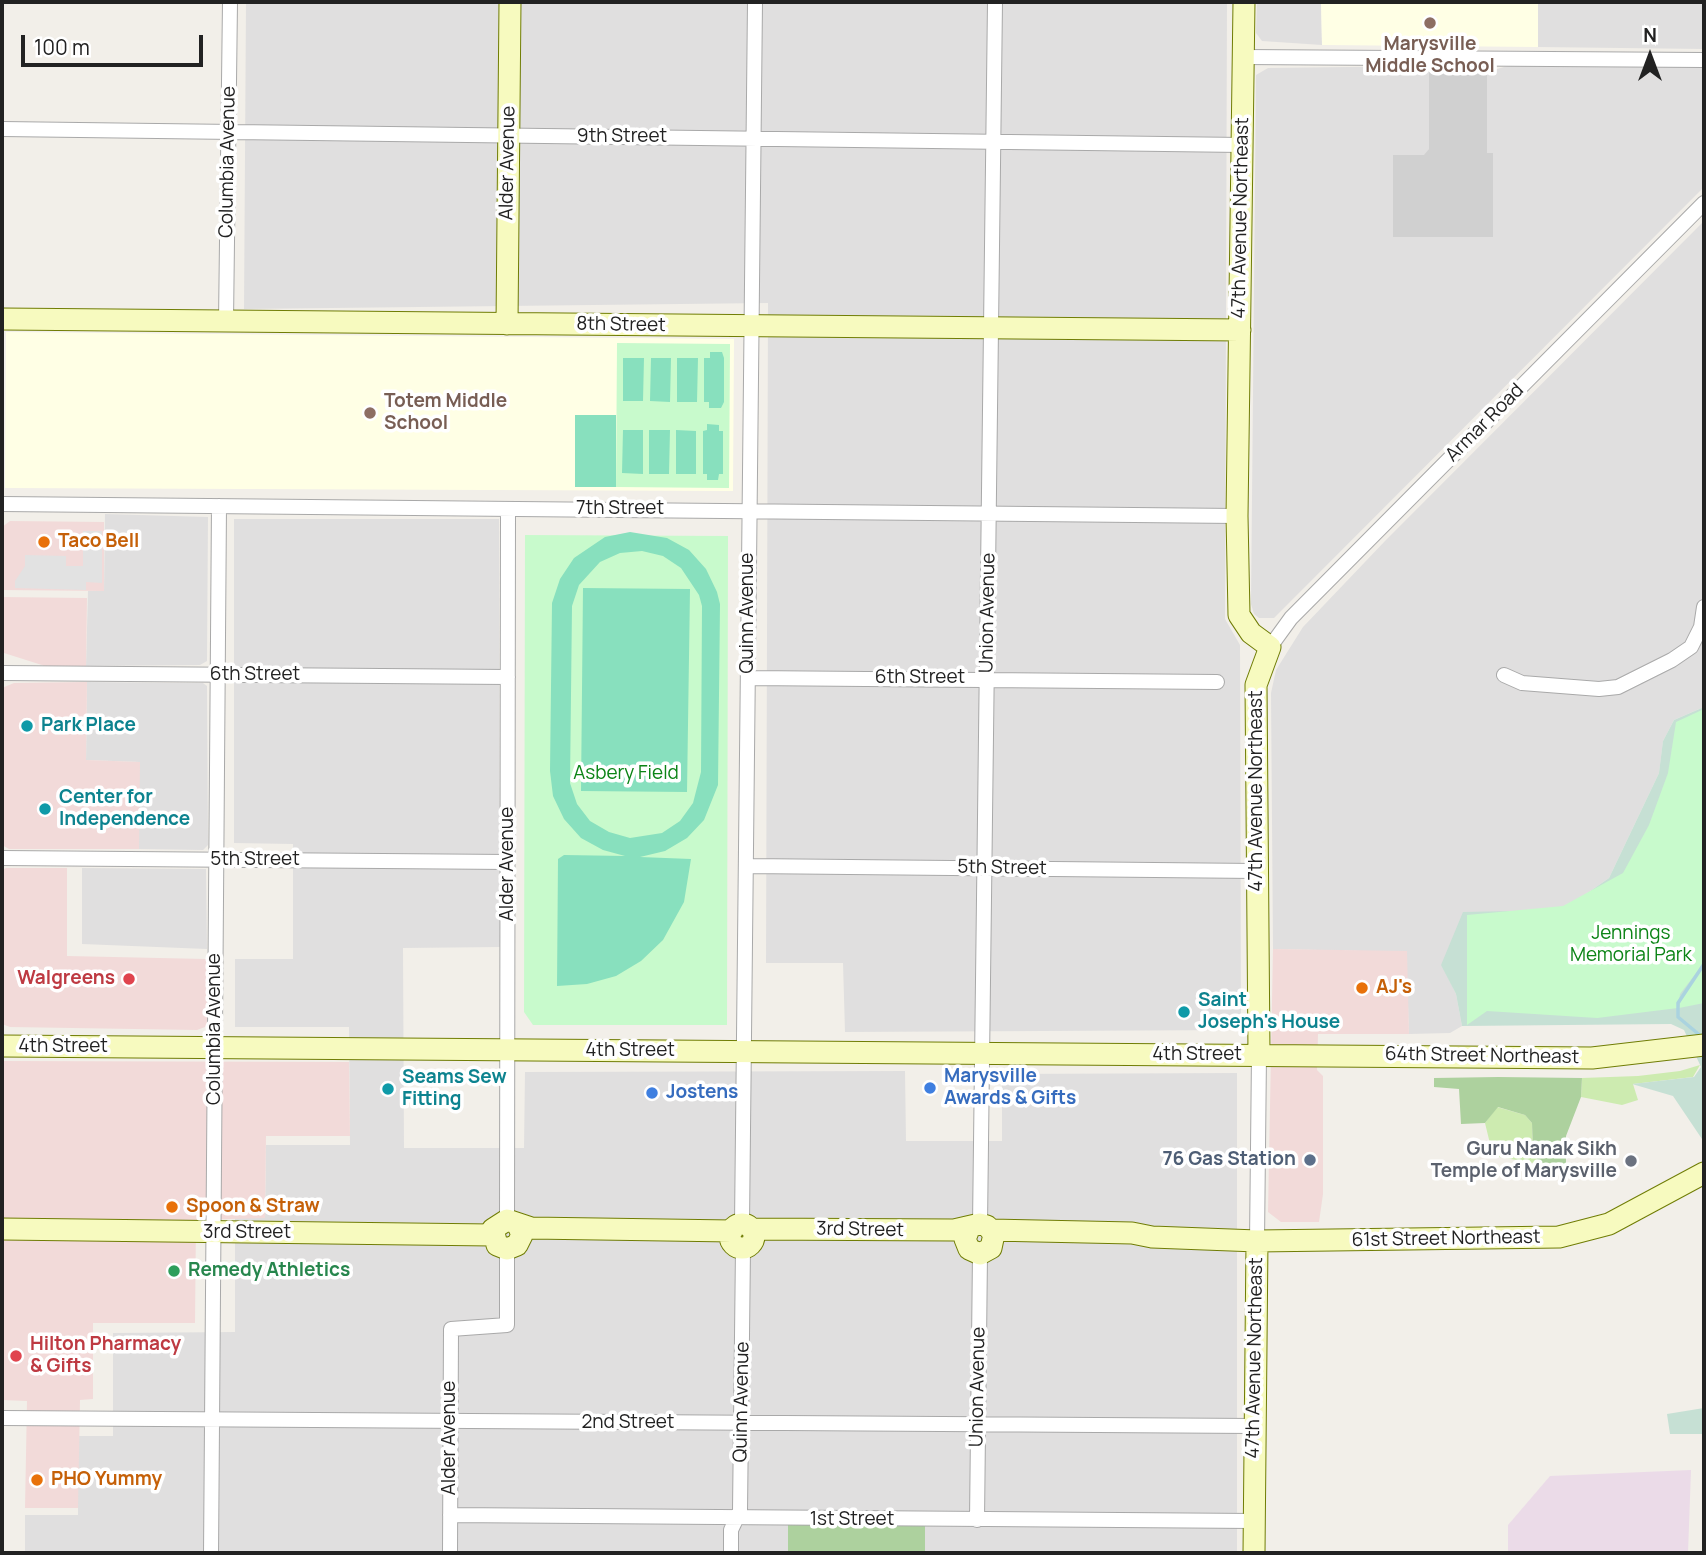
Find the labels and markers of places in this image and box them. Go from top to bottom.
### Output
marker: Marysville Middle School [1422,15,1438,31]
place label: Marysville Middle School [1365,34,1495,78]
place label: Totem Middle School [384,391,507,435]
marker: Totem Middle School [362,405,378,421]
place label: Taco Bell [58,531,139,553]
marker: Taco Bell [36,534,52,550]
place label: Park Place [41,715,136,737]
marker: Park Place [19,718,35,734]
place label: Center for Independence [59,787,190,831]
marker: Center for Independence [37,801,53,817]
place label: Walgreens [17,968,115,990]
marker: Walgreens [121,971,137,987]
place label: AJ's [1376,977,1412,999]
marker: AJ's [1354,980,1370,996]
place label: Saint Joseph's House [1198,990,1340,1034]
marker: Saint Joseph's House [1176,1004,1192,1020]
place label: Marysville Awards & Gifts [944,1066,1076,1110]
place label: Seams Sew Fitting [402,1067,507,1111]
marker: Marysville Awards & Gifts [922,1080,938,1096]
marker: Seams Sew Fitting [380,1081,396,1097]
place label: Jostens [666,1082,738,1104]
marker: Jostens [644,1085,660,1101]
place label: Guru Nanak Sikh Temple of Marysville [1431,1139,1617,1183]
place label: 76 Gas Station [1162,1149,1296,1171]
marker: 76 Gas Station [1302,1152,1318,1168]
marker: Guru Nanak Sikh Temple of Marysville [1623,1153,1639,1169]
place label: Spoon & Straw [186,1196,320,1218]
marker: Spoon & Straw [164,1199,180,1215]
place label: Remedy Athletics [188,1260,350,1282]
marker: Remedy Athletics [166,1263,182,1279]
place label: Hilton Pharmacy & Gifts [30,1334,181,1378]
marker: Hilton Pharmacy & Gifts [8,1348,24,1364]
place label: PHO Yummy [51,1469,162,1491]
marker: PHO Yummy [29,1472,45,1488]

